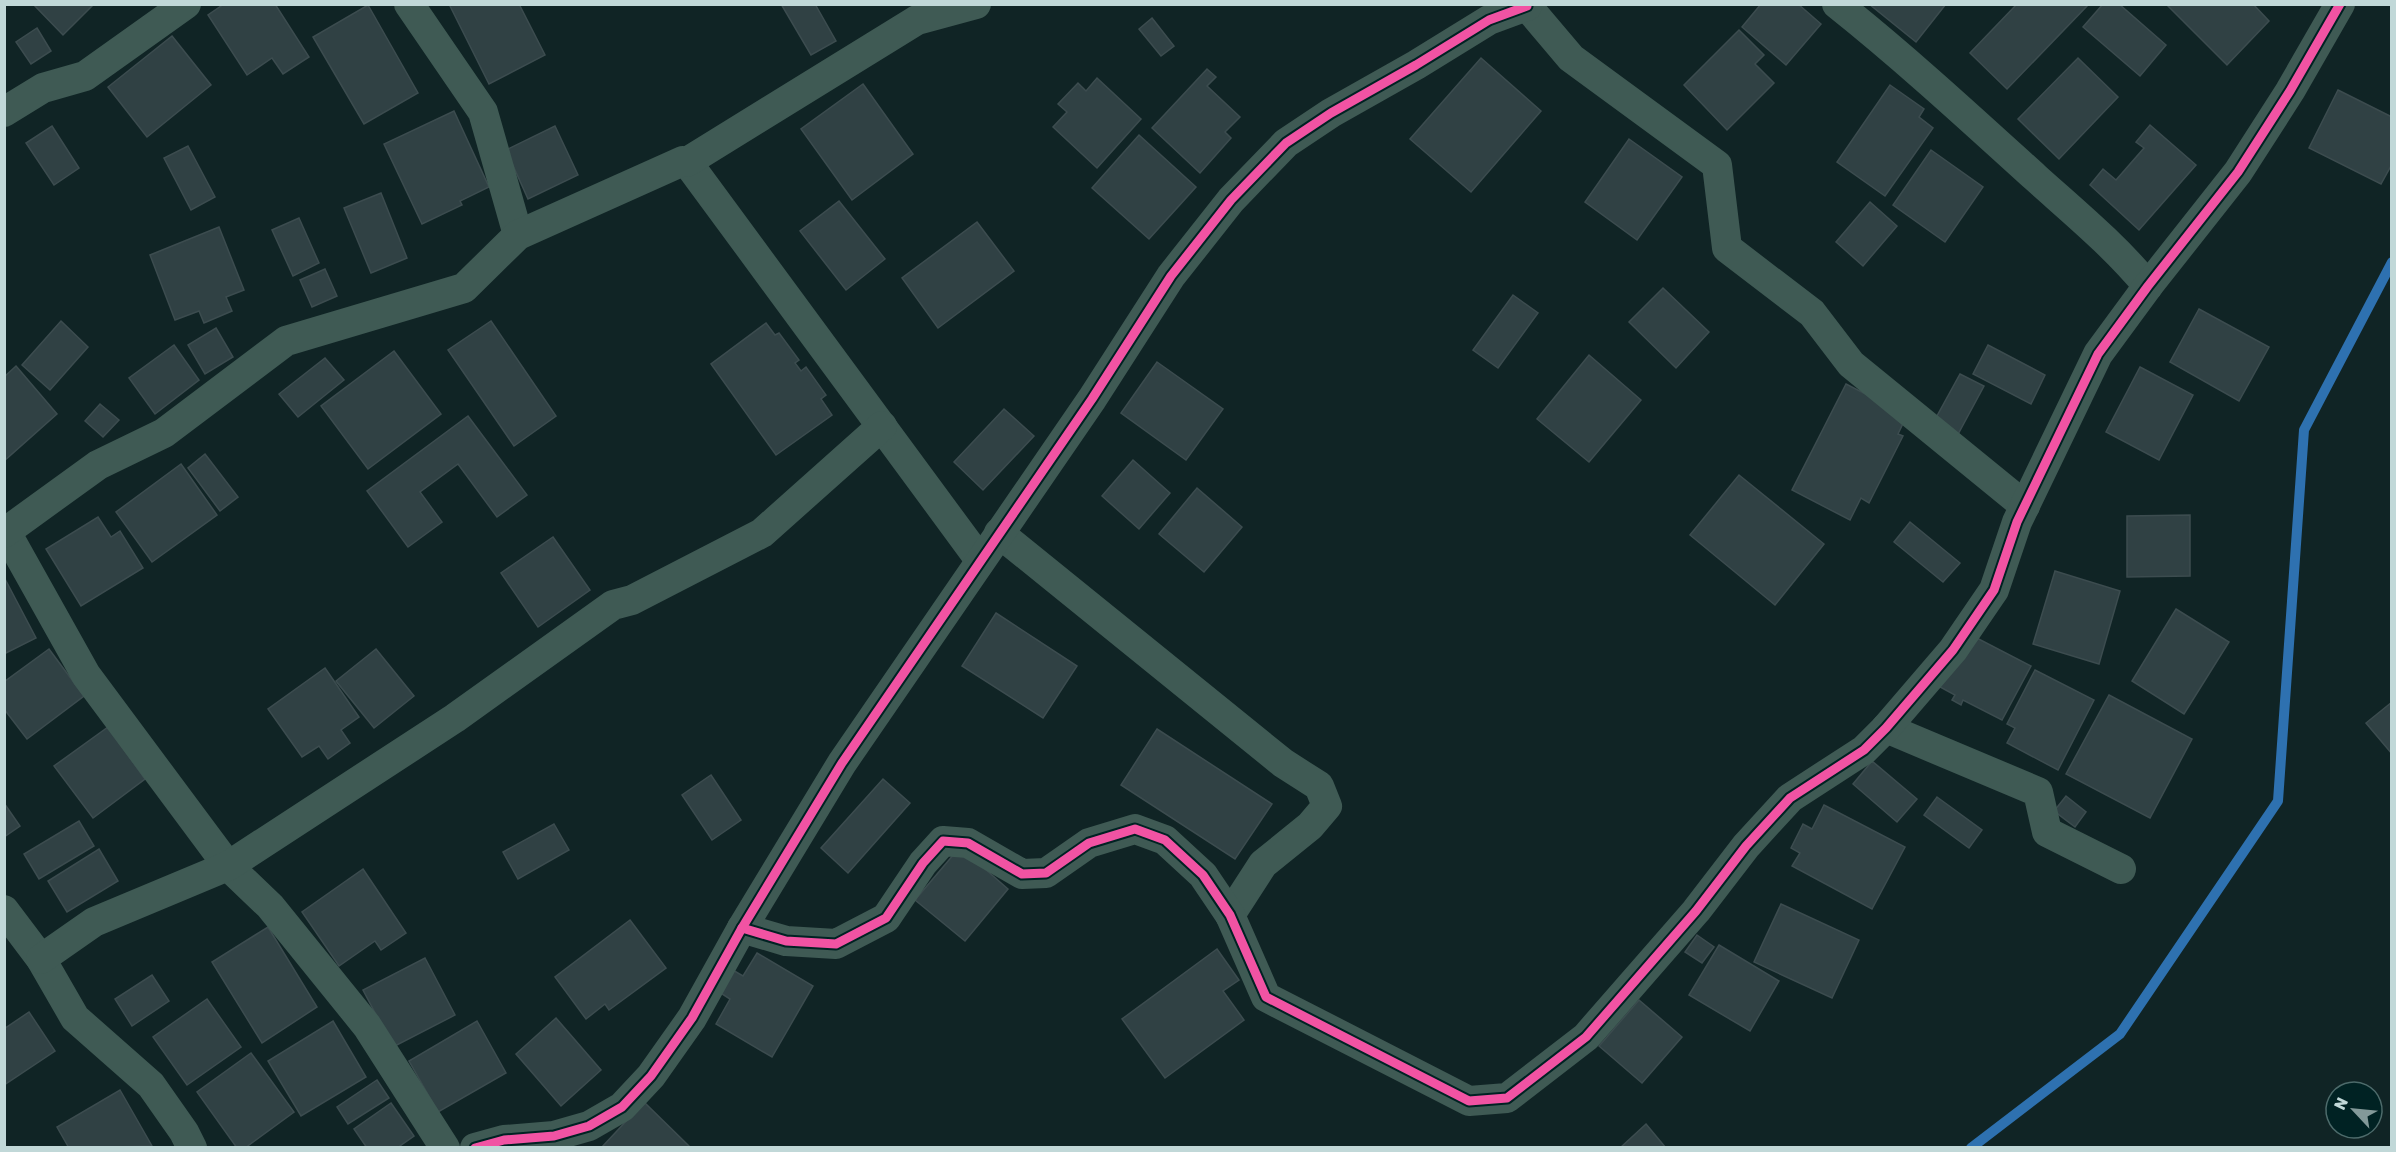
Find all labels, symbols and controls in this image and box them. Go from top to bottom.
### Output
north arrow [2324,1080,2384,1140]
text: N [2330,1094,2352,1113]

